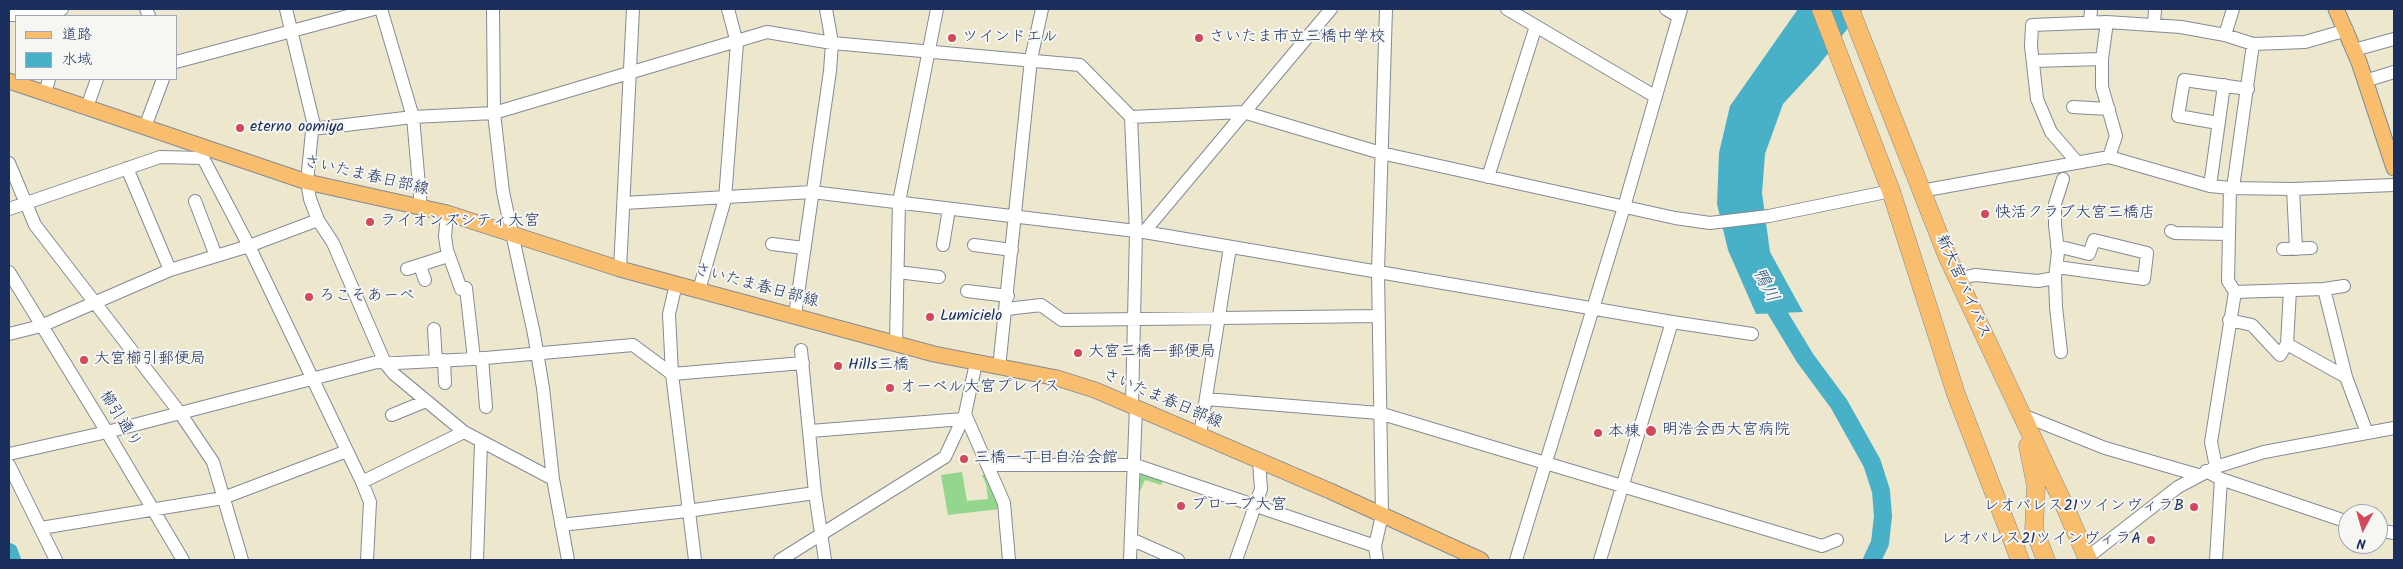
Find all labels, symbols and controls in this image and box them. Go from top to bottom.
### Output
legend [15,15,178,80]
text: 道路 [62,23,92,47]
place label: ツインドエル [962,28,1058,48]
place label: さいたま市立三橋中学校 [1209,28,1385,48]
marker: ツインドエル [946,32,958,44]
marker: さいたま市立三橋中学校 [1193,32,1205,44]
text: 水域 [62,48,92,72]
place label: eterno oomiya [250,118,344,138]
marker: eterno oomiya [234,122,246,134]
street label: さいたま春日部線 [301,153,431,201]
place label: 快活クラブ大宮三橋店 [1995,204,2155,224]
marker: 快活クラブ大宮三橋店 [1979,208,1991,220]
place label: ライオンズシティ大宮 [380,212,540,232]
marker: ライオンズシティ大宮 [364,216,376,228]
street label: 新大宮バイパス [1930,232,1994,342]
street label: さいたま春日部線 [692,261,820,313]
water label: 鴨川 [1746,265,1782,307]
place label: ろこそあーべ [319,287,415,307]
marker: ろこそあーべ [303,291,315,303]
place label: Lumicielo [940,307,1002,327]
marker: Lumicielo [924,311,936,323]
place label: 大宮三橋一郵便局 [1088,343,1216,363]
marker: 大宮三橋一郵便局 [1072,347,1084,359]
place label: 大宮櫛引郵便局 [94,350,206,370]
marker: 大宮櫛引郵便局 [78,354,90,366]
place label: Hills三橋 [848,356,909,376]
marker: Hills三橋 [832,360,844,372]
street label: さいたま春日部線 [1099,366,1225,434]
place label: オーベル大宮プレイス [900,378,1060,398]
marker: オーベル大宮プレイス [884,382,896,394]
street label: 櫛引通り [94,388,144,452]
place label: 明浩会西大宮病院 [1662,421,1790,441]
place label: 本棟 [1608,423,1640,443]
marker: 明浩会西大宮病院 [1644,424,1658,438]
marker: 本棟 [1592,427,1604,439]
place label: 三橋一丁目自治会館 [974,449,1118,469]
marker: 三橋一丁目自治会館 [958,453,970,465]
place label: プローブ大宮 [1191,496,1287,516]
place label: レオパレス21ツインヴィラB [1983,497,2184,517]
marker: プローブ大宮 [1175,500,1187,512]
marker: レオパレス21ツインヴィラB [2188,501,2200,513]
north arrow [2338,504,2388,554]
place label: レオパレス21ツインヴィラA [1941,530,2141,550]
text: N [2356,532,2367,554]
marker: レオパレス21ツインヴィラA [2145,534,2157,546]

